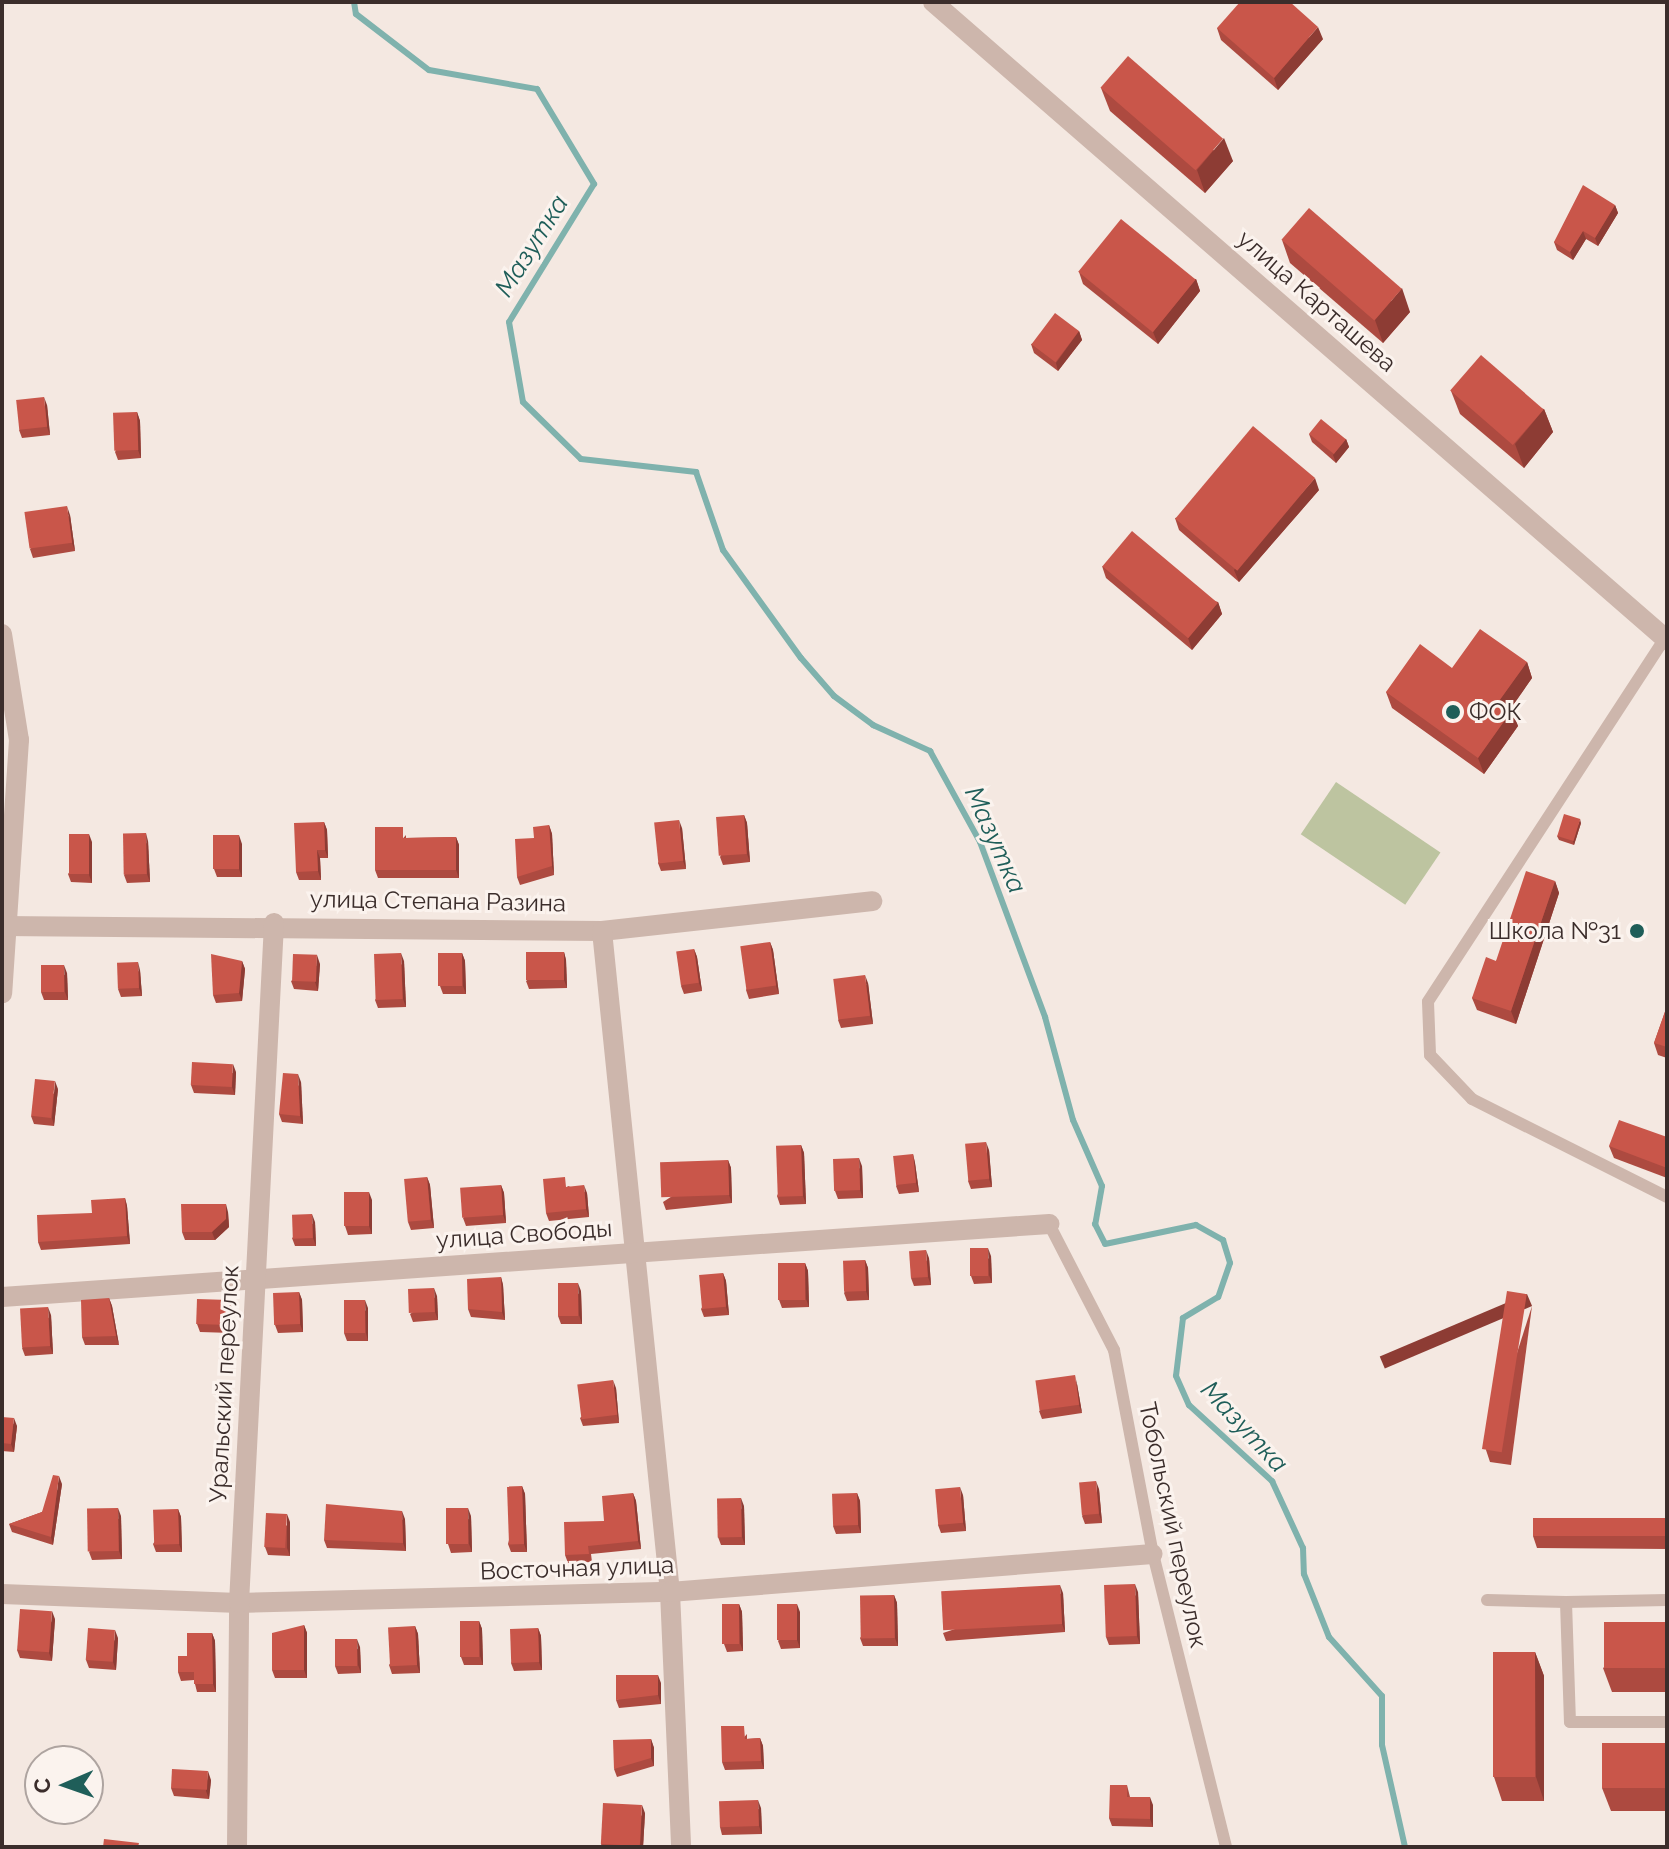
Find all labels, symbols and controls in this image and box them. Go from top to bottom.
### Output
water label: Мазутка [489,190,575,302]
street label: улица Карташева [1232,224,1402,378]
place label: ФОК [1469,698,1522,726]
marker: ФОК [1444,703,1462,721]
water label: Мазутка [958,782,1032,898]
street label: улица Степана Разина [310,884,566,918]
place label: Школа №31 [1489,917,1621,945]
marker: Школа №31 [1628,922,1646,940]
street label: улица Свободы [435,1213,613,1255]
street label: Уральский переулок [203,1264,245,1504]
water label: Мазутка [1194,1375,1294,1479]
street label: Тобольский переулок [1133,1400,1213,1650]
street label: Восточная улица [479,1550,675,1586]
north arrow [24,1745,104,1825]
text: С [29,1778,55,1794]

